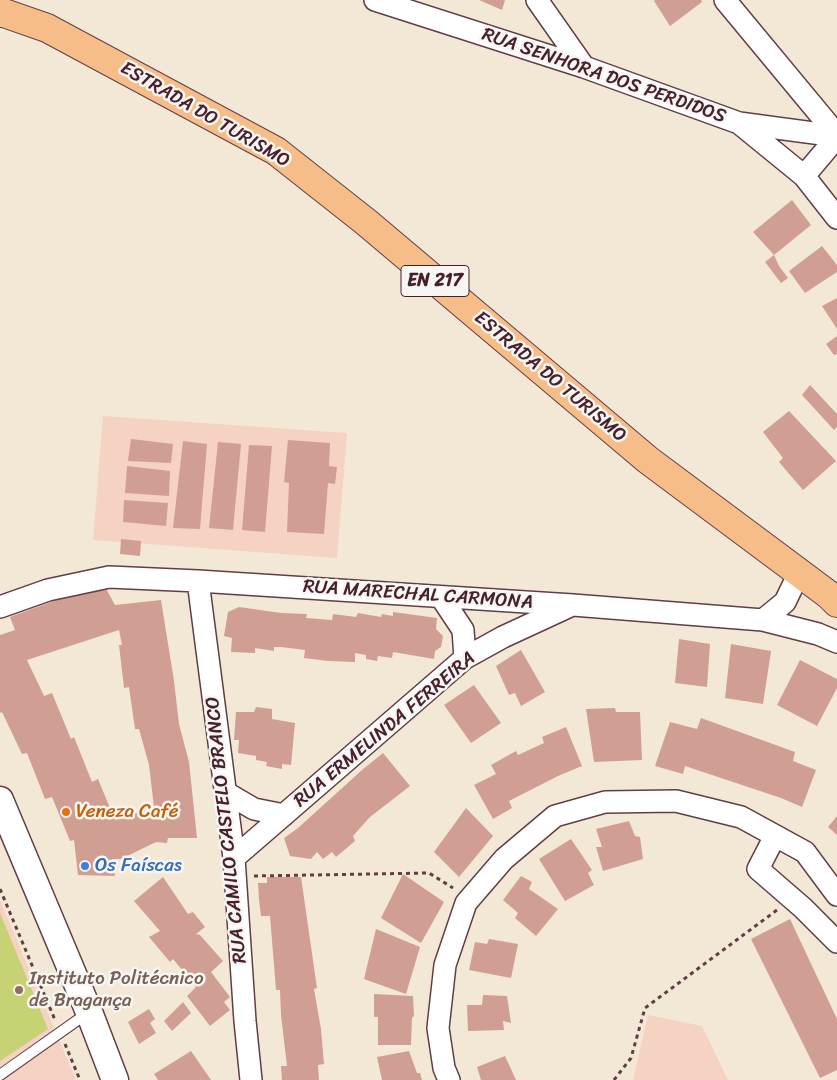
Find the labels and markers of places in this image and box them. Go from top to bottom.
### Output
place label: Veneza Café [76,801,179,823]
marker: Veneza Café [60,806,72,818]
place label: Os Faíscas [95,855,182,877]
marker: Os Faíscas [79,860,91,872]
place label: Instituto Politécnico de Bragança [29,968,204,1012]
marker: Instituto Politécnico de Bragança [13,984,25,996]

